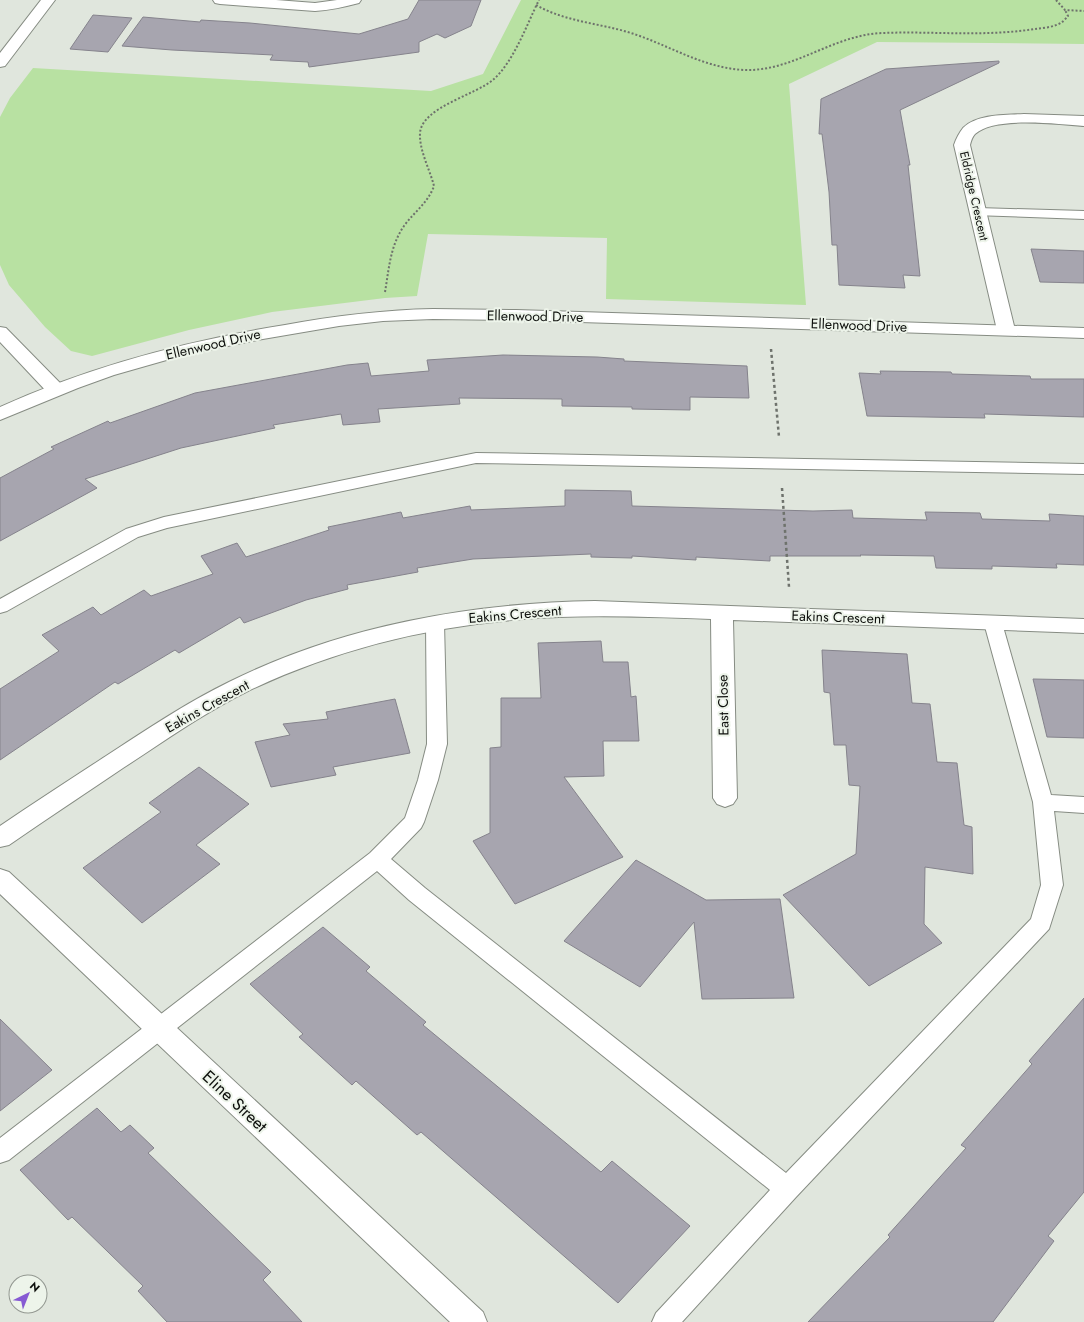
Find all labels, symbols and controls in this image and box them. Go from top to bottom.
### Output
street label: Eldridge Crescent [955,150,993,243]
street label: Ellenwood Drive [487,305,583,327]
street label: Ellenwood Drive [810,313,908,337]
street label: Ellenwood Drive [164,323,262,365]
street label: Eakins Crescent [468,600,563,628]
street label: Eakins Crescent [791,605,885,629]
street label: Eakins Crescent [161,674,253,737]
street label: East Close [712,674,734,736]
street label: Eline Street [197,1065,273,1137]
north arrow [8,1274,48,1314]
text: N [26,1278,43,1296]

